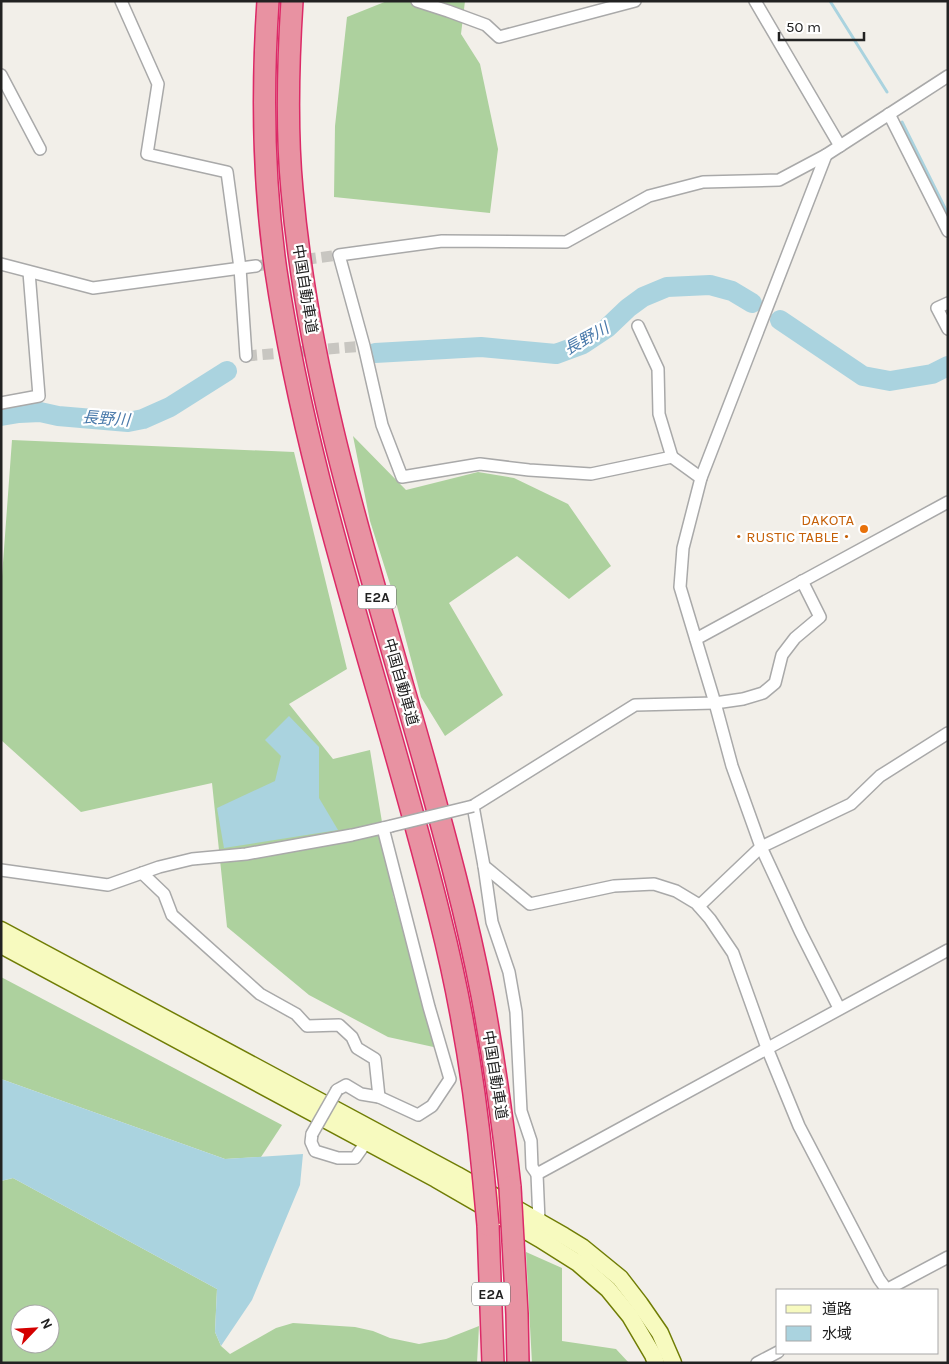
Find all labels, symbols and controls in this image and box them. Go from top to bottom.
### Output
scale bar [779,10,864,42]
text: 50 m [786,18,821,36]
street label: 中国自動車道 [289,243,321,335]
water label: 長野川 [561,318,614,358]
water label: 長野川 [81,407,133,430]
place label: DAKOTA ・RUSTIC TABLE・ [731,511,854,546]
marker: DAKOTA ・RUSTIC TABLE・ [858,523,870,535]
road number: E2A [358,586,396,608]
street label: 中国自動車道 [380,636,422,728]
street label: 中国自動車道 [479,1029,511,1121]
road number: E2A [472,1282,510,1306]
legend [776,1289,939,1354]
text: 道路 [822,1300,852,1318]
north arrow [10,1304,60,1354]
text: N [37,1316,56,1332]
text: 水域 [822,1325,852,1343]

